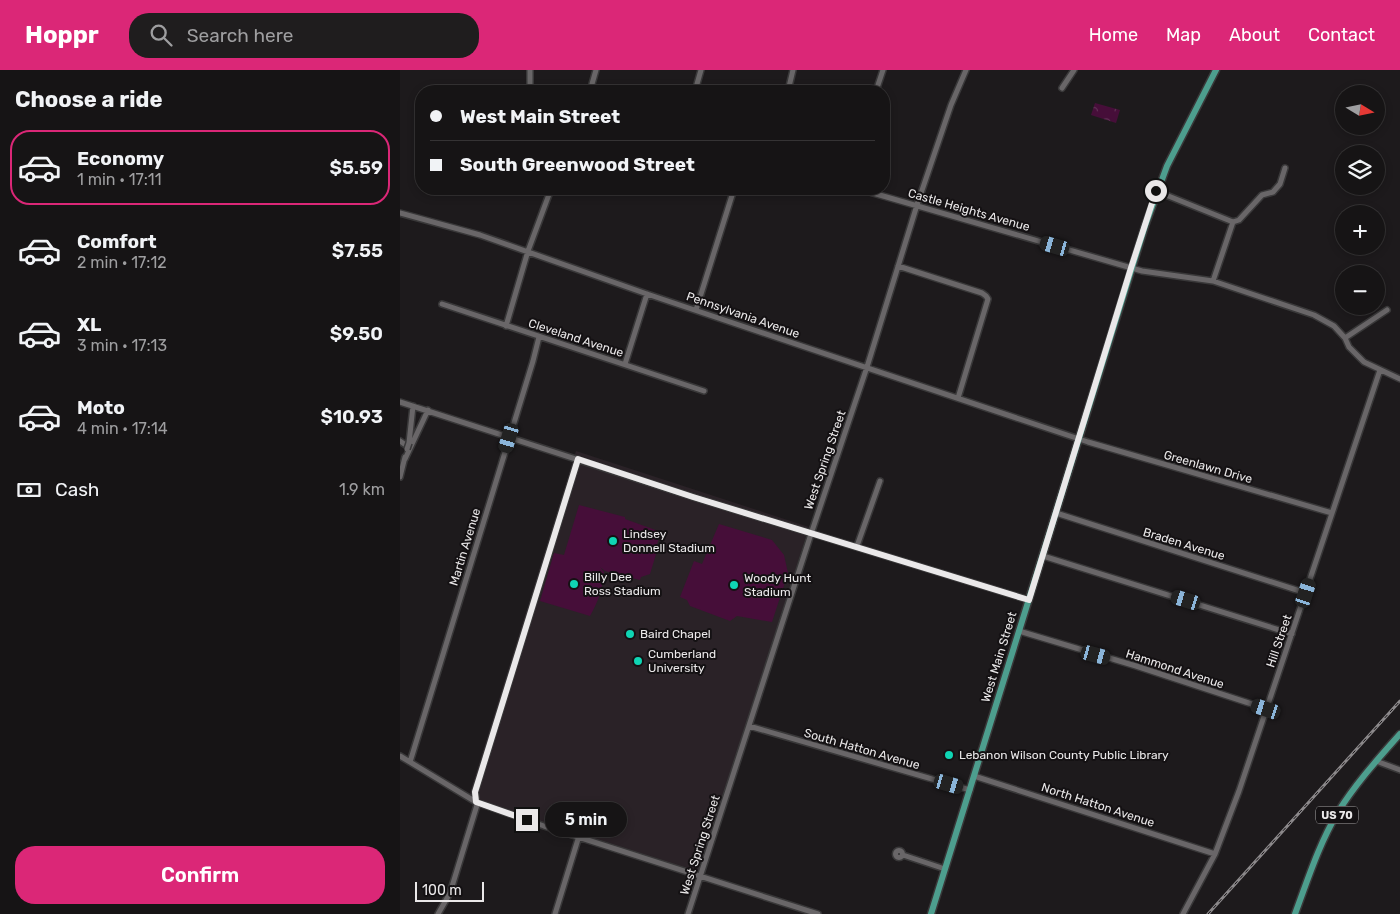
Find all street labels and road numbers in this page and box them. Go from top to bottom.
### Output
street label: Castle Heights Avenue [906,186,1032,234]
street label: Pennsylvania Avenue [685,289,802,341]
street label: Cleveland Avenue [527,316,626,360]
street label: West Spring Street [801,408,849,511]
street label: Greenlawn Drive [1162,448,1254,486]
street label: Martin Avenue [447,506,484,587]
street label: Braden Avenue [1141,525,1227,563]
street label: West Main Street [979,610,1019,704]
street label: Hill Street [1263,612,1295,669]
street label: Hammond Avenue [1124,647,1226,692]
street label: South Hatton Avenue [802,726,922,772]
street label: North Hatton Avenue [1040,780,1157,830]
street label: West Spring Street [677,793,723,897]
road number: US 70 [1316,806,1358,824]

